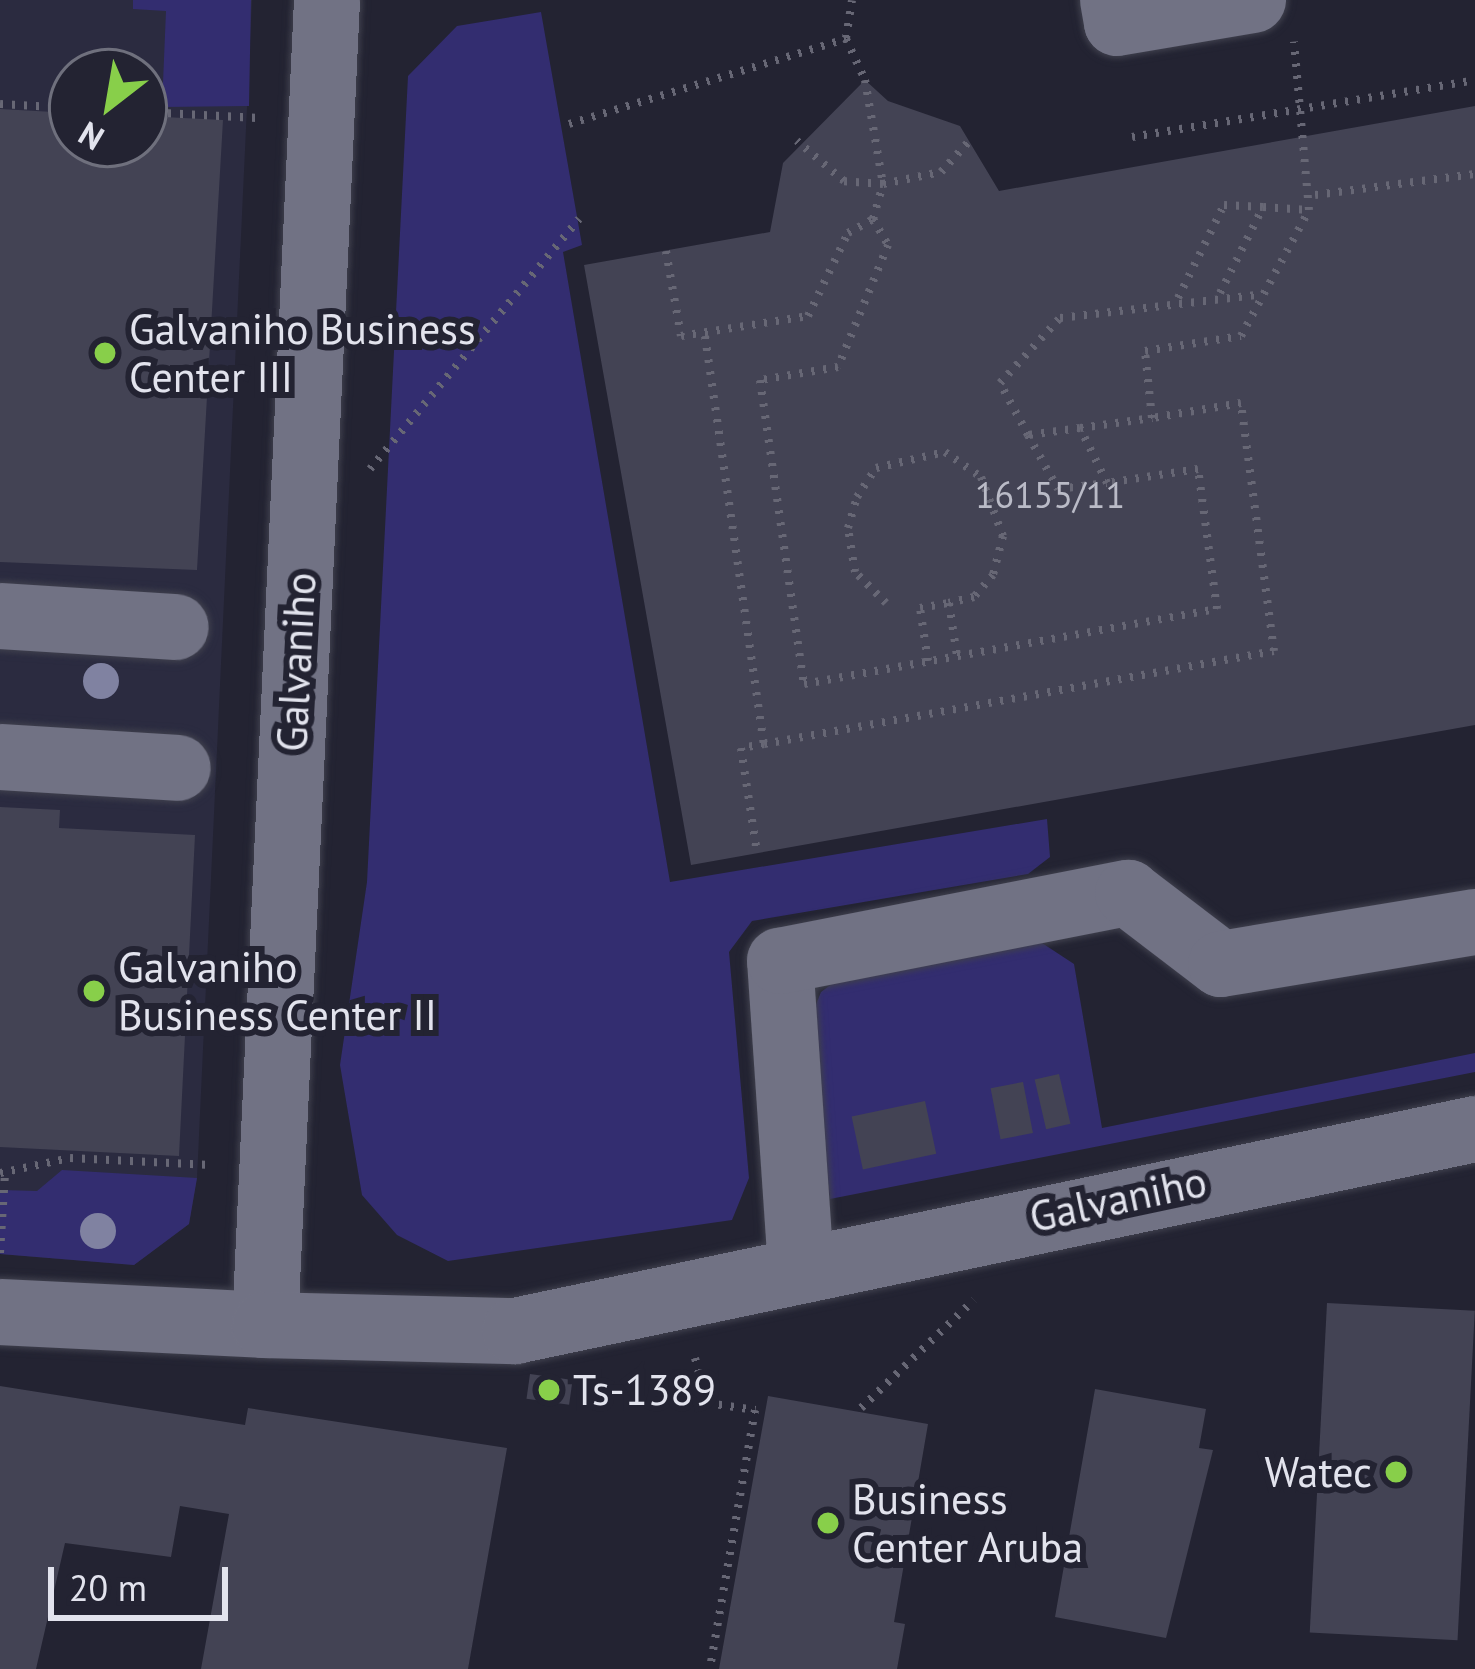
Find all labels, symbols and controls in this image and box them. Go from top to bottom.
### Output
north arrow [48,48,168,168]
text: N [70,113,111,161]
place label: Galvaniho Business Center III [129,304,476,403]
marker: Galvaniho Business Center III [92,340,118,366]
house number: 16155/11 [975,473,1125,517]
street label: Galvaniho [266,571,326,753]
place label: Galvaniho Business Center II [118,942,437,1040]
marker: Galvaniho Business Center II [81,978,107,1004]
street label: Galvaniho [1025,1156,1211,1242]
place label: Ts-1389 [573,1365,716,1415]
marker: Ts-1389 [536,1377,562,1403]
place label: Watec [1265,1447,1372,1497]
marker: Watec [1383,1459,1409,1485]
place label: Business Center Aruba [852,1474,1084,1573]
marker: Business Center Aruba [815,1510,841,1536]
scale bar [54,1543,234,1617]
text: 20 m [69,1564,147,1611]

